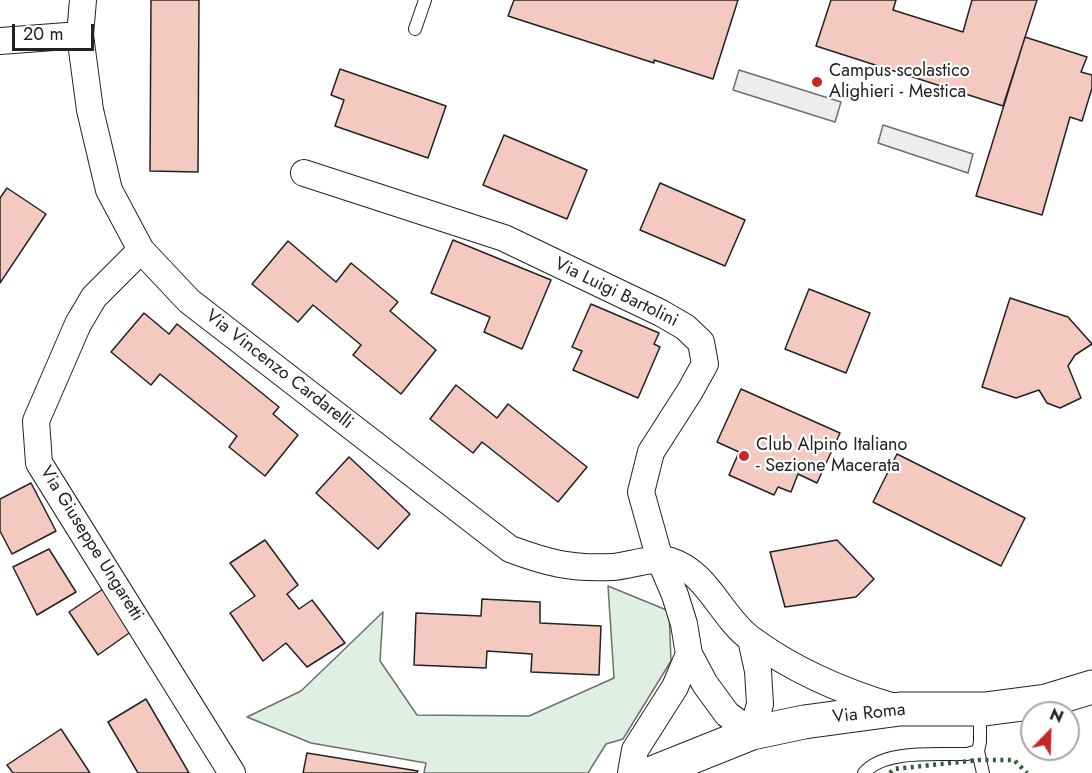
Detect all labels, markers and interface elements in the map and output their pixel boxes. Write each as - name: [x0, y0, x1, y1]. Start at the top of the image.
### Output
- scale bar: [15, 12, 98, 50]
- text: 20 m: [23, 21, 63, 47]
- place label: Campus scolastico Alighieri - Mestica: [829, 61, 970, 104]
- marker: Campus scolastico Alighieri - Mestica: [810, 75, 824, 89]
- street label: Via Luigi Bartolini: [551, 254, 681, 332]
- street label: Via Vincenzo Cardarelli: [201, 306, 357, 434]
- place label: Club Alpino Italiano - Sezione Macerata: [756, 435, 907, 478]
- marker: Club Alpino Italiano - Sezione Macerata: [737, 449, 751, 463]
- street label: Via Giuseppe Ungaretti: [35, 463, 147, 625]
- street label: Via Roma: [831, 699, 907, 729]
- north arrow: [1020, 701, 1080, 761]
- text: N: [1046, 703, 1067, 729]

